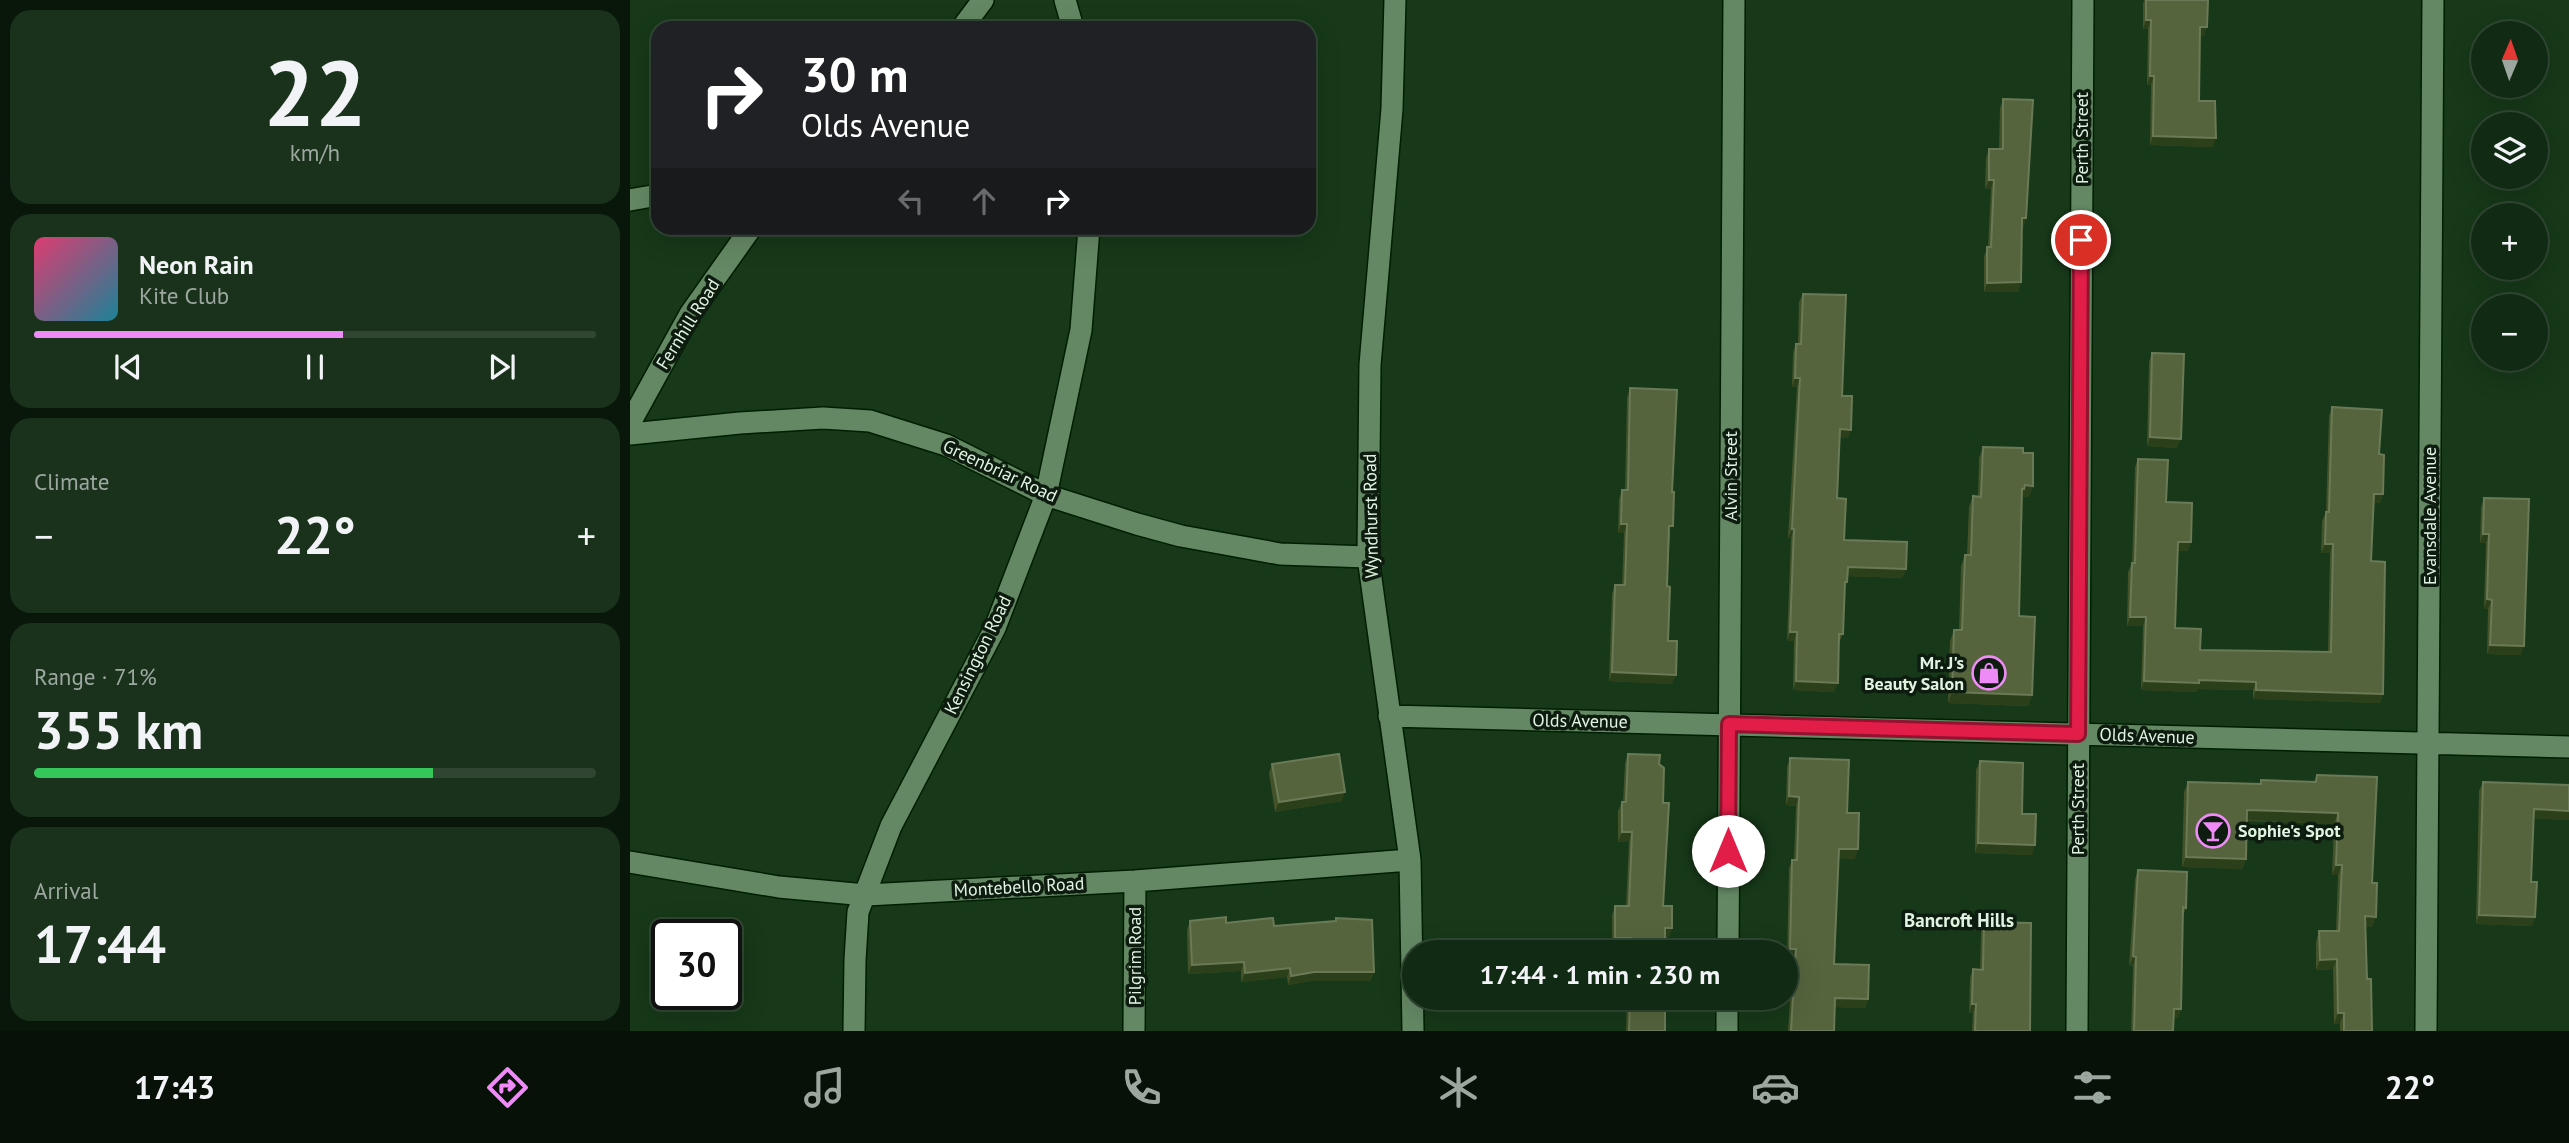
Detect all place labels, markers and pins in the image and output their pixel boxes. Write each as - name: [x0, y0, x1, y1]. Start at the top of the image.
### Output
- pin: [2051, 210, 2111, 270]
- place label: Mr. J's Beauty Salon: [1864, 651, 1964, 695]
- shop icon: Mr. J's Beauty Salon: [1970, 654, 2008, 692]
- bar icon: Sophie's Spot: [2194, 812, 2232, 850]
- place label: Sophie's Spot: [2238, 819, 2341, 842]

